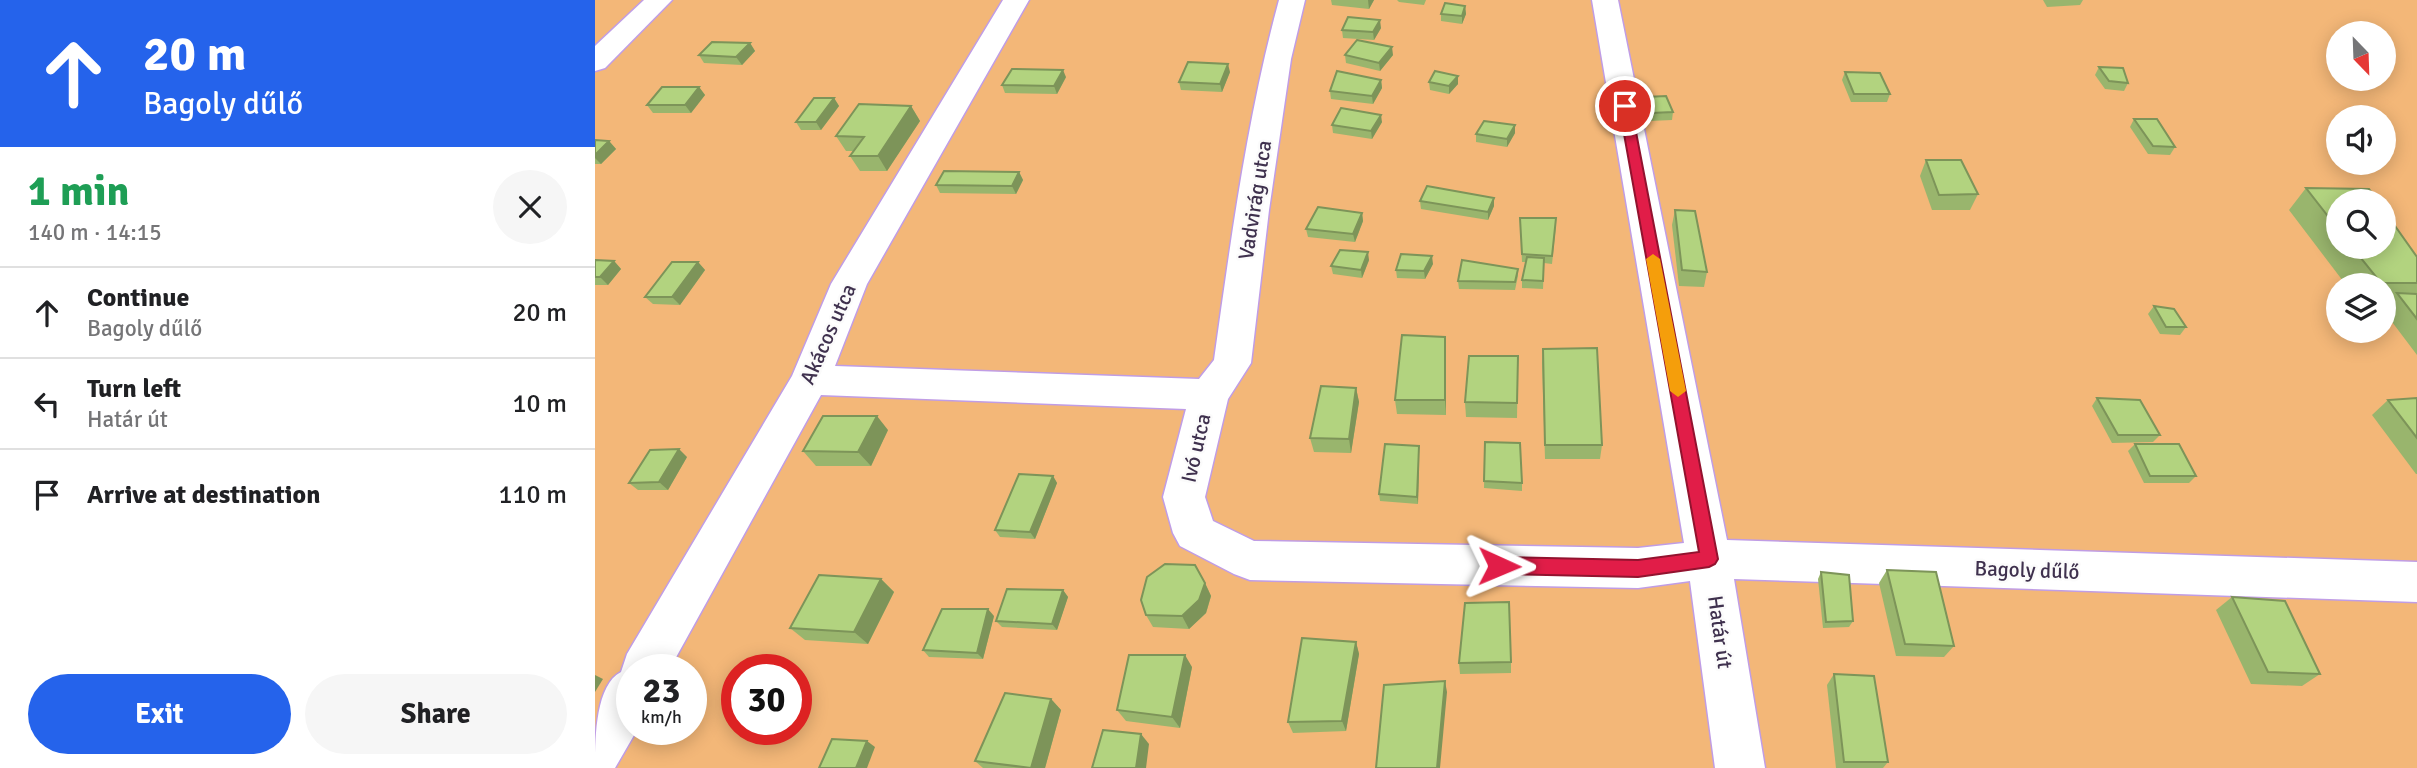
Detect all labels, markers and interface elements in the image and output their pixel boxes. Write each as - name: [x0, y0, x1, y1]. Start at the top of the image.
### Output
- north arrow: [2326, 21, 2396, 91]
- map controls: [2326, 21, 2396, 343]
- text: 20 m: [143, 24, 246, 84]
- icon: ahead: [28, 28, 119, 119]
- pin: [1595, 76, 1655, 136]
- text: Bagoly dűlő: [143, 84, 303, 123]
- icon: arrive: [1606, 87, 1644, 125]
- button: sound: [2326, 105, 2396, 175]
- street label: Vadvirág utca: [1233, 138, 1277, 262]
- text: 1 min: [28, 166, 129, 217]
- button: close: [493, 170, 567, 244]
- button: search: [2326, 189, 2396, 259]
- text: 140 m · 14:15: [28, 218, 162, 247]
- button: layers: [2326, 273, 2396, 343]
- street label: Akácos utca: [794, 280, 862, 388]
- text: Continue: [87, 282, 189, 314]
- icon: ahead: [28, 294, 66, 332]
- text: 20 m: [512, 297, 567, 329]
- text: Bagoly dűlő: [87, 314, 202, 343]
- text: Turn left: [87, 373, 181, 405]
- icon: left: [28, 385, 66, 423]
- text: 10 m: [512, 388, 567, 420]
- text: Határ út: [87, 405, 168, 434]
- street label: Ivó utca: [1175, 411, 1217, 485]
- icon: arrive: [28, 476, 66, 514]
- text: Arrive at destination: [87, 479, 320, 511]
- text: 110 m: [498, 479, 567, 511]
- position arrow: [1462, 529, 1536, 603]
- street label: Bagoly dűlő: [1974, 555, 2080, 585]
- street label: Határ út: [1702, 594, 1738, 670]
- speed limit sign: 30: [721, 654, 812, 745]
- text: 23: [643, 669, 680, 712]
- button: Exit: [28, 674, 291, 754]
- button: Share: [305, 674, 567, 754]
- text: km/h: [641, 706, 682, 728]

